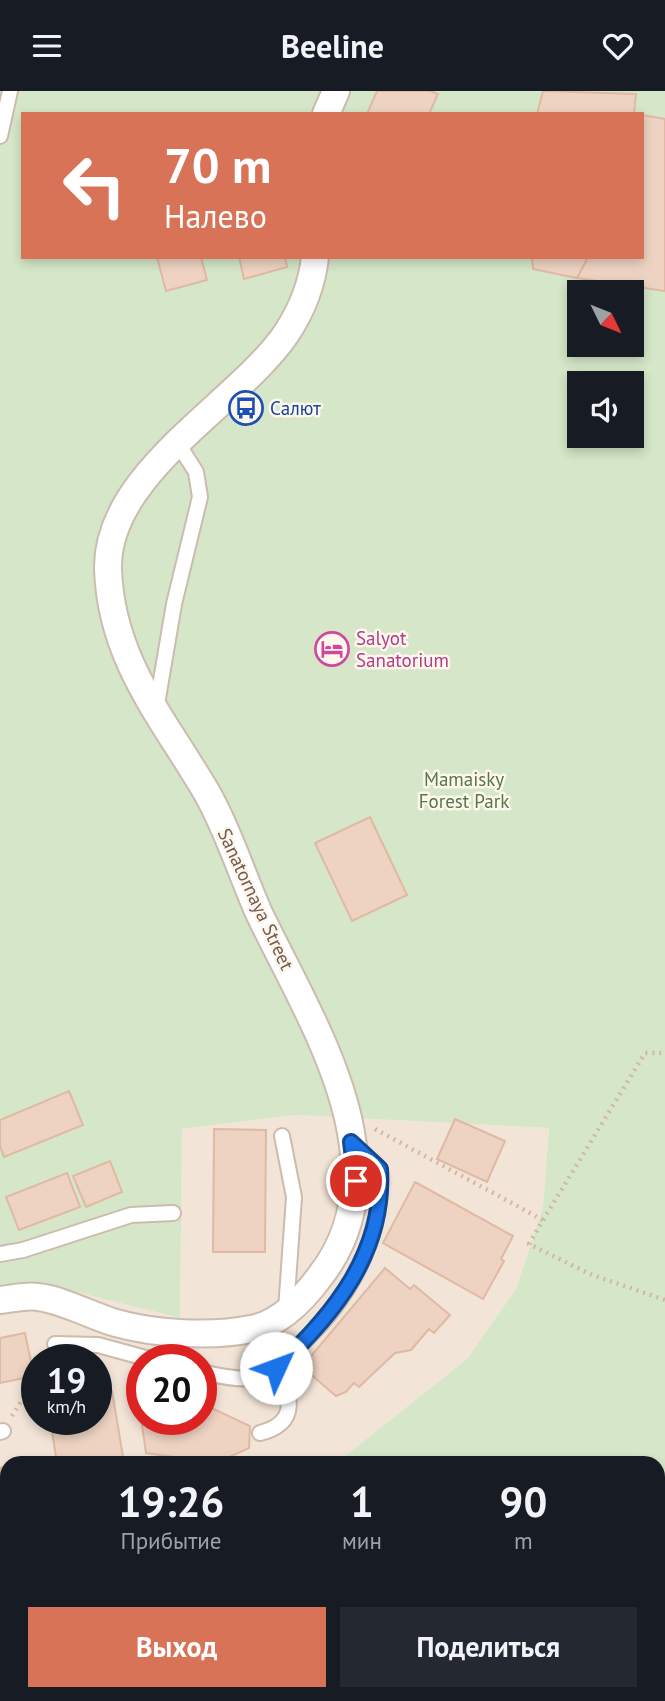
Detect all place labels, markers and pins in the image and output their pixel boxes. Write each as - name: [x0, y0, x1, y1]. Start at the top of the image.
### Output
- bus stop icon: Салют: [227, 389, 265, 427]
- place label: Салют: [270, 396, 321, 420]
- place label: Salyot Sanatorium: [356, 626, 449, 672]
- hotel icon: Salyot Sanatorium: [313, 630, 351, 668]
- pin: [326, 1151, 386, 1211]

